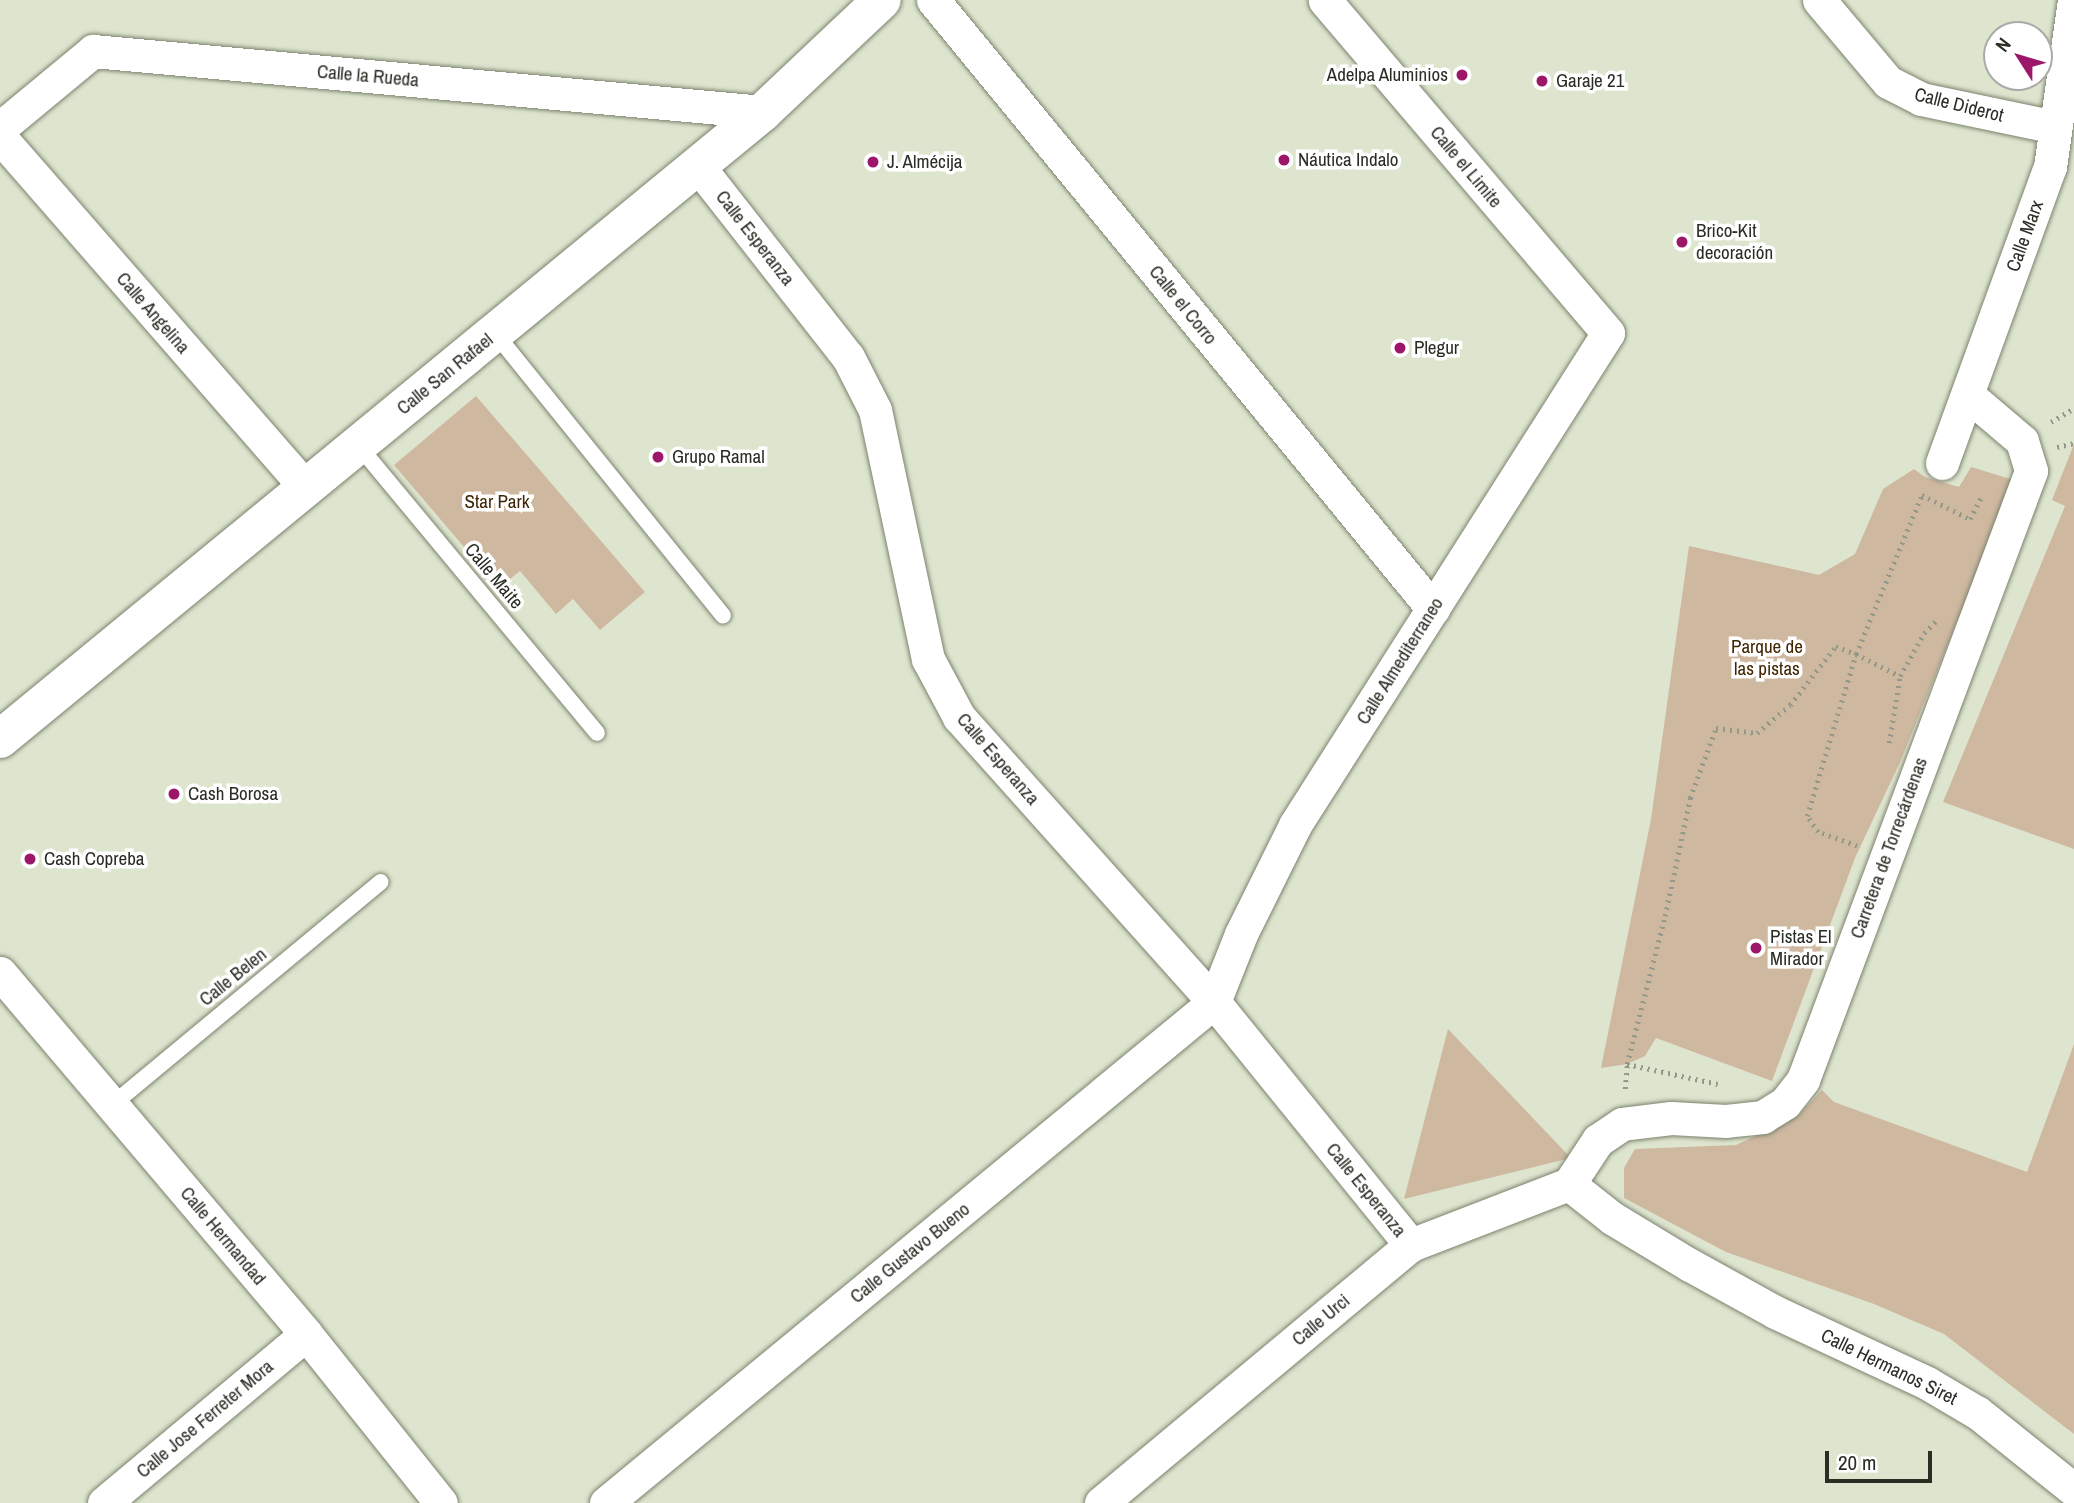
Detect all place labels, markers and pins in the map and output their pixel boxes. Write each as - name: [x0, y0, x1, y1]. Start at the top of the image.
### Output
- place label: Adelpa Aluminios: [1326, 64, 1448, 86]
- marker: Adelpa Aluminios: [1454, 67, 1470, 83]
- place label: Garaje 21: [1556, 70, 1624, 92]
- marker: Garaje 21: [1534, 73, 1550, 89]
- place label: Náutica Indalo: [1298, 149, 1398, 171]
- place label: J. Almécija: [887, 151, 963, 173]
- marker: Náutica Indalo: [1276, 152, 1292, 168]
- marker: J. Almécija: [865, 154, 881, 170]
- place label: Brico-Kit decoración: [1696, 220, 1773, 264]
- marker: Brico-Kit decoración: [1674, 234, 1690, 250]
- place label: Plegur: [1414, 337, 1459, 359]
- marker: Plegur: [1392, 340, 1408, 356]
- place label: Grupo Ramal: [672, 446, 765, 468]
- marker: Grupo Ramal: [650, 449, 666, 465]
- place label: Cash Borosa: [188, 783, 278, 805]
- marker: Cash Borosa: [166, 786, 182, 802]
- place label: Cash Copreba: [44, 848, 144, 870]
- marker: Cash Copreba: [22, 851, 38, 867]
- place label: Pistas El Mirador: [1770, 926, 1831, 970]
- marker: Pistas El Mirador: [1748, 940, 1764, 956]

